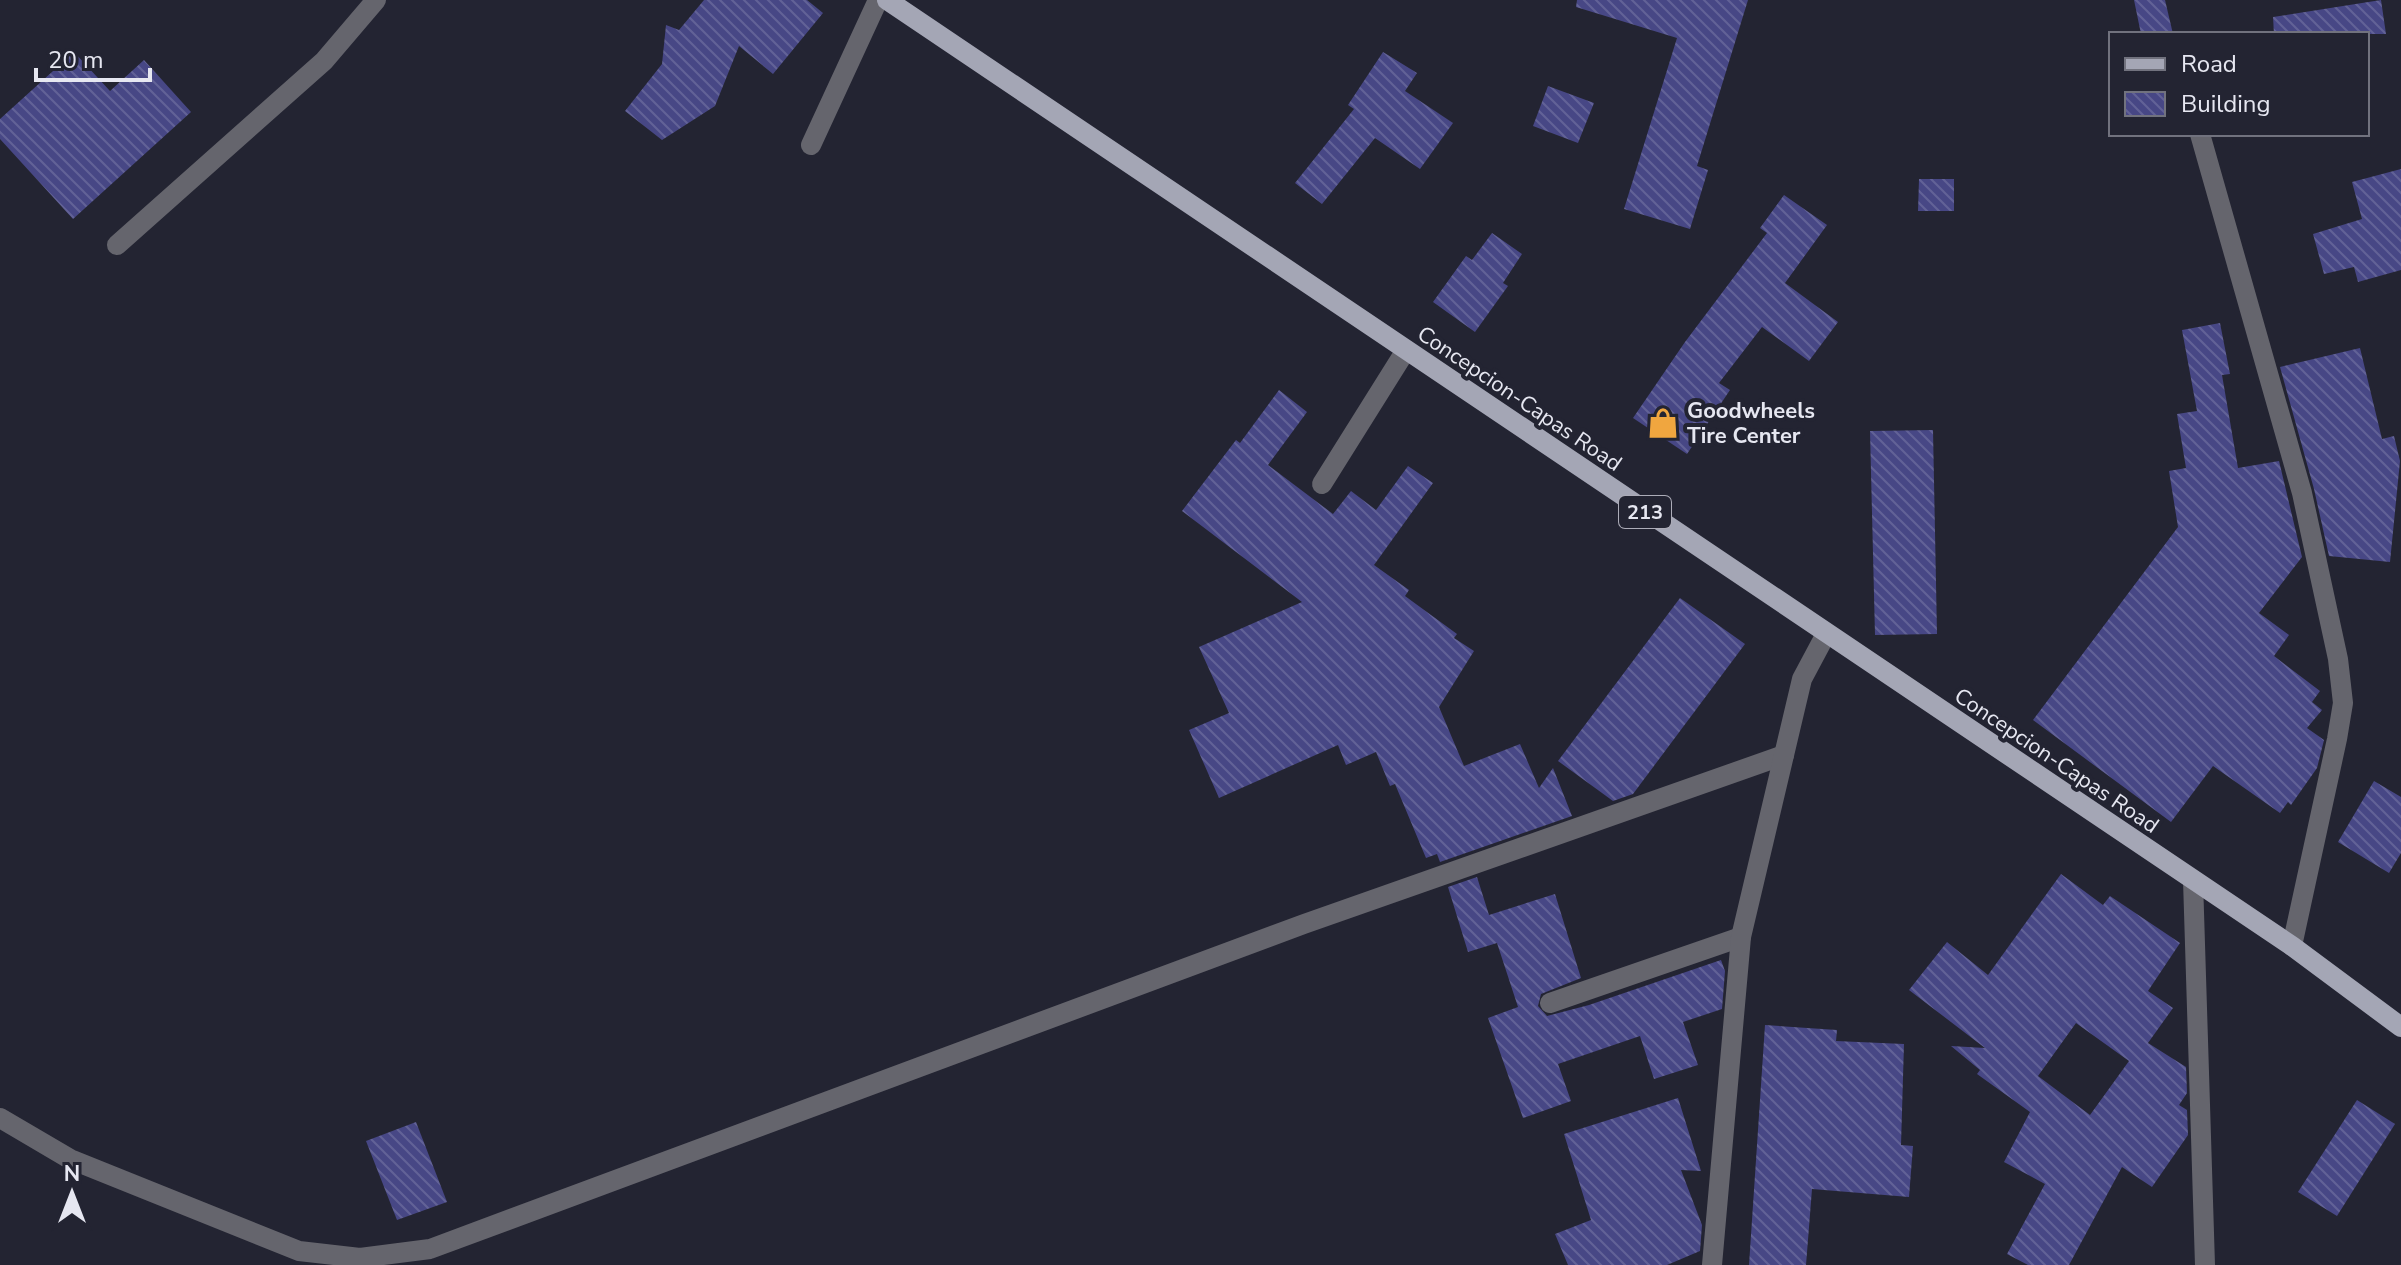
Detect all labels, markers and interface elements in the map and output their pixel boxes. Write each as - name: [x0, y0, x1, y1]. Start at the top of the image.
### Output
- scale bar: [36, 32, 150, 82]
- legend: [2109, 32, 2369, 136]
- text: 20 m: [48, 44, 104, 76]
- text: Road: [2181, 48, 2237, 80]
- text: Building: [2181, 88, 2271, 120]
- street label: Concepcion-Capas Road: [1411, 319, 1628, 479]
- place label: Goodwheels Tire Center: [1687, 396, 1815, 451]
- shop icon: Goodwheels Tire Center: [1646, 406, 1680, 440]
- road number: 213: [1619, 496, 1671, 528]
- street label: Concepcion-Capas Road: [1948, 681, 2165, 841]
- north arrow: [32, 1153, 112, 1233]
- text: N: [64, 1159, 80, 1189]

